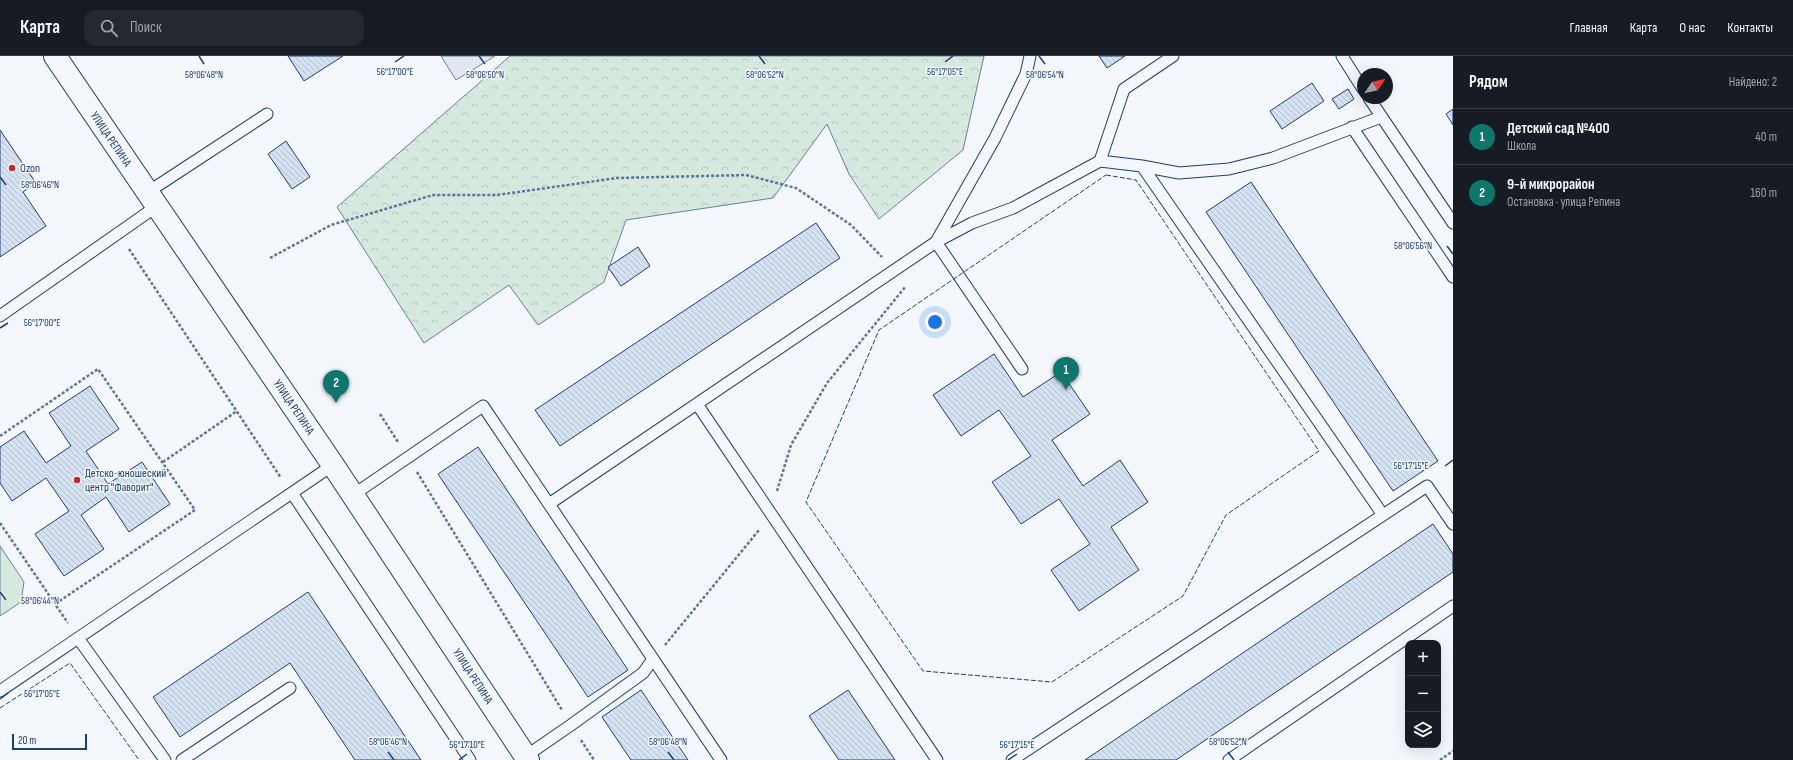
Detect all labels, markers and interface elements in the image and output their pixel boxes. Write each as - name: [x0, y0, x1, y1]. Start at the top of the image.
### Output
- search box: [84, 10, 364, 46]
- text: Карта: [20, 16, 60, 39]
- icon: search: [98, 17, 120, 39]
- text: Поиск: [130, 18, 162, 37]
- text: Главная: [1570, 19, 1608, 36]
- text: Карта: [1630, 19, 1657, 36]
- text: О нас: [1679, 19, 1705, 36]
- text: Контакты: [1727, 19, 1773, 36]
- text: 56°17'00"E: [377, 66, 413, 78]
- text: 56°17'05"E: [927, 66, 963, 78]
- north arrow: [1357, 68, 1393, 104]
- text: 58°06'48"N: [185, 69, 223, 81]
- text: 58°06'50"N: [466, 69, 504, 81]
- text: 58°06'52"N: [746, 69, 784, 81]
- text: 58°06'54"N: [1026, 69, 1064, 81]
- text: Рядом: [1469, 72, 1508, 92]
- text: Найдено: 2: [1729, 74, 1777, 90]
- street label: УЛИЦА РЕПИНА: [87, 109, 135, 170]
- text: Детский сад №400: [1507, 119, 1610, 138]
- text: 1: [1479, 129, 1485, 145]
- text: 40 m: [1755, 129, 1777, 145]
- text: Школа: [1507, 138, 1536, 154]
- place label: Ozon: [20, 161, 40, 176]
- marker: Ozon: [7, 163, 17, 173]
- text: 9-й микрорайон: [1507, 175, 1595, 194]
- text: 58°06'46"N: [21, 179, 59, 191]
- text: 2: [1479, 185, 1485, 201]
- text: 160 m: [1751, 185, 1777, 201]
- text: Остановка · улица Репина: [1507, 194, 1620, 210]
- text: 58°06'56"N: [1394, 240, 1432, 252]
- your location: [925, 312, 945, 332]
- text: 56°17'00"E: [24, 317, 60, 329]
- pin: 1: [1053, 357, 1079, 390]
- pin: 2: [323, 370, 349, 403]
- street label: УЛИЦА РЕПИНА: [270, 377, 318, 438]
- text: 56°17'15"E: [1393, 460, 1429, 472]
- place label: Детско-юношеский центр "Фаворит": [85, 466, 166, 495]
- marker: Детско-юношеский центр "Фаворит": [72, 475, 82, 485]
- text: 58°06'44"N: [21, 595, 59, 607]
- map controls: [1405, 640, 1441, 748]
- button: +: [1405, 640, 1441, 676]
- street label: УЛИЦА РЕПИНА: [449, 646, 497, 708]
- button: −: [1405, 676, 1441, 712]
- text: 56°17'05"E: [24, 688, 60, 700]
- button: layers: [1405, 712, 1441, 748]
- scale bar: [12, 732, 87, 751]
- text: 20 m: [18, 734, 36, 747]
- text: 58°06'46"N: [369, 736, 407, 748]
- text: 58°06'48"N: [649, 736, 687, 748]
- text: 58°06'52"N: [1209, 736, 1247, 748]
- text: 56°17'10"E: [449, 739, 485, 751]
- text: 56°17'15"E: [999, 739, 1035, 751]

